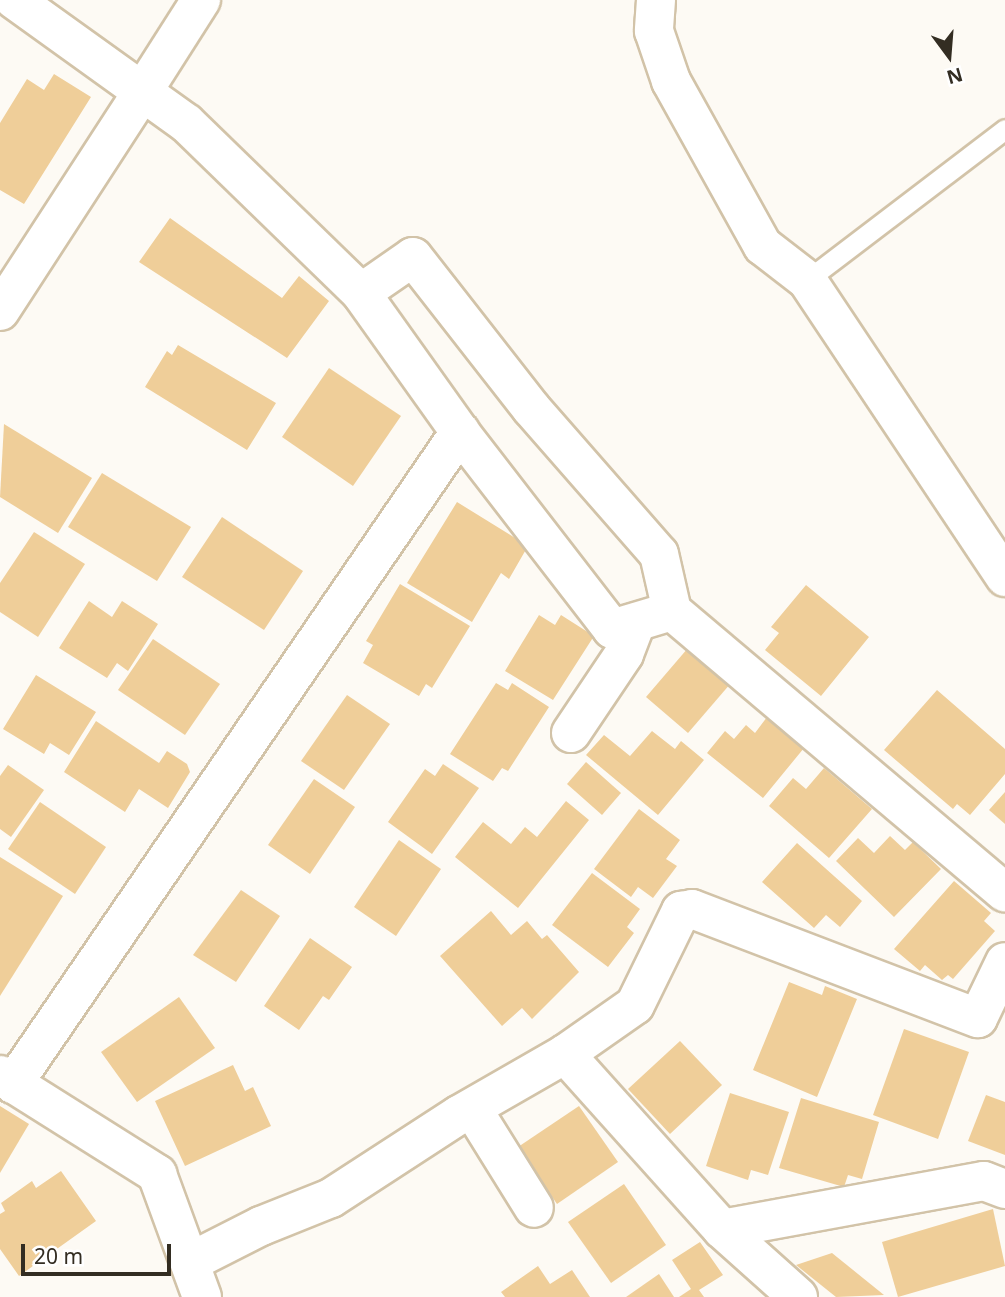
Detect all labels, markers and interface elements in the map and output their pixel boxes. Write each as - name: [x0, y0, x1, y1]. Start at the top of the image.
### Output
- north arrow: [914, 21, 984, 91]
- text: N: [944, 62, 966, 91]
- scale bar: [24, 1230, 175, 1274]
- text: 20 m: [34, 1242, 83, 1270]

